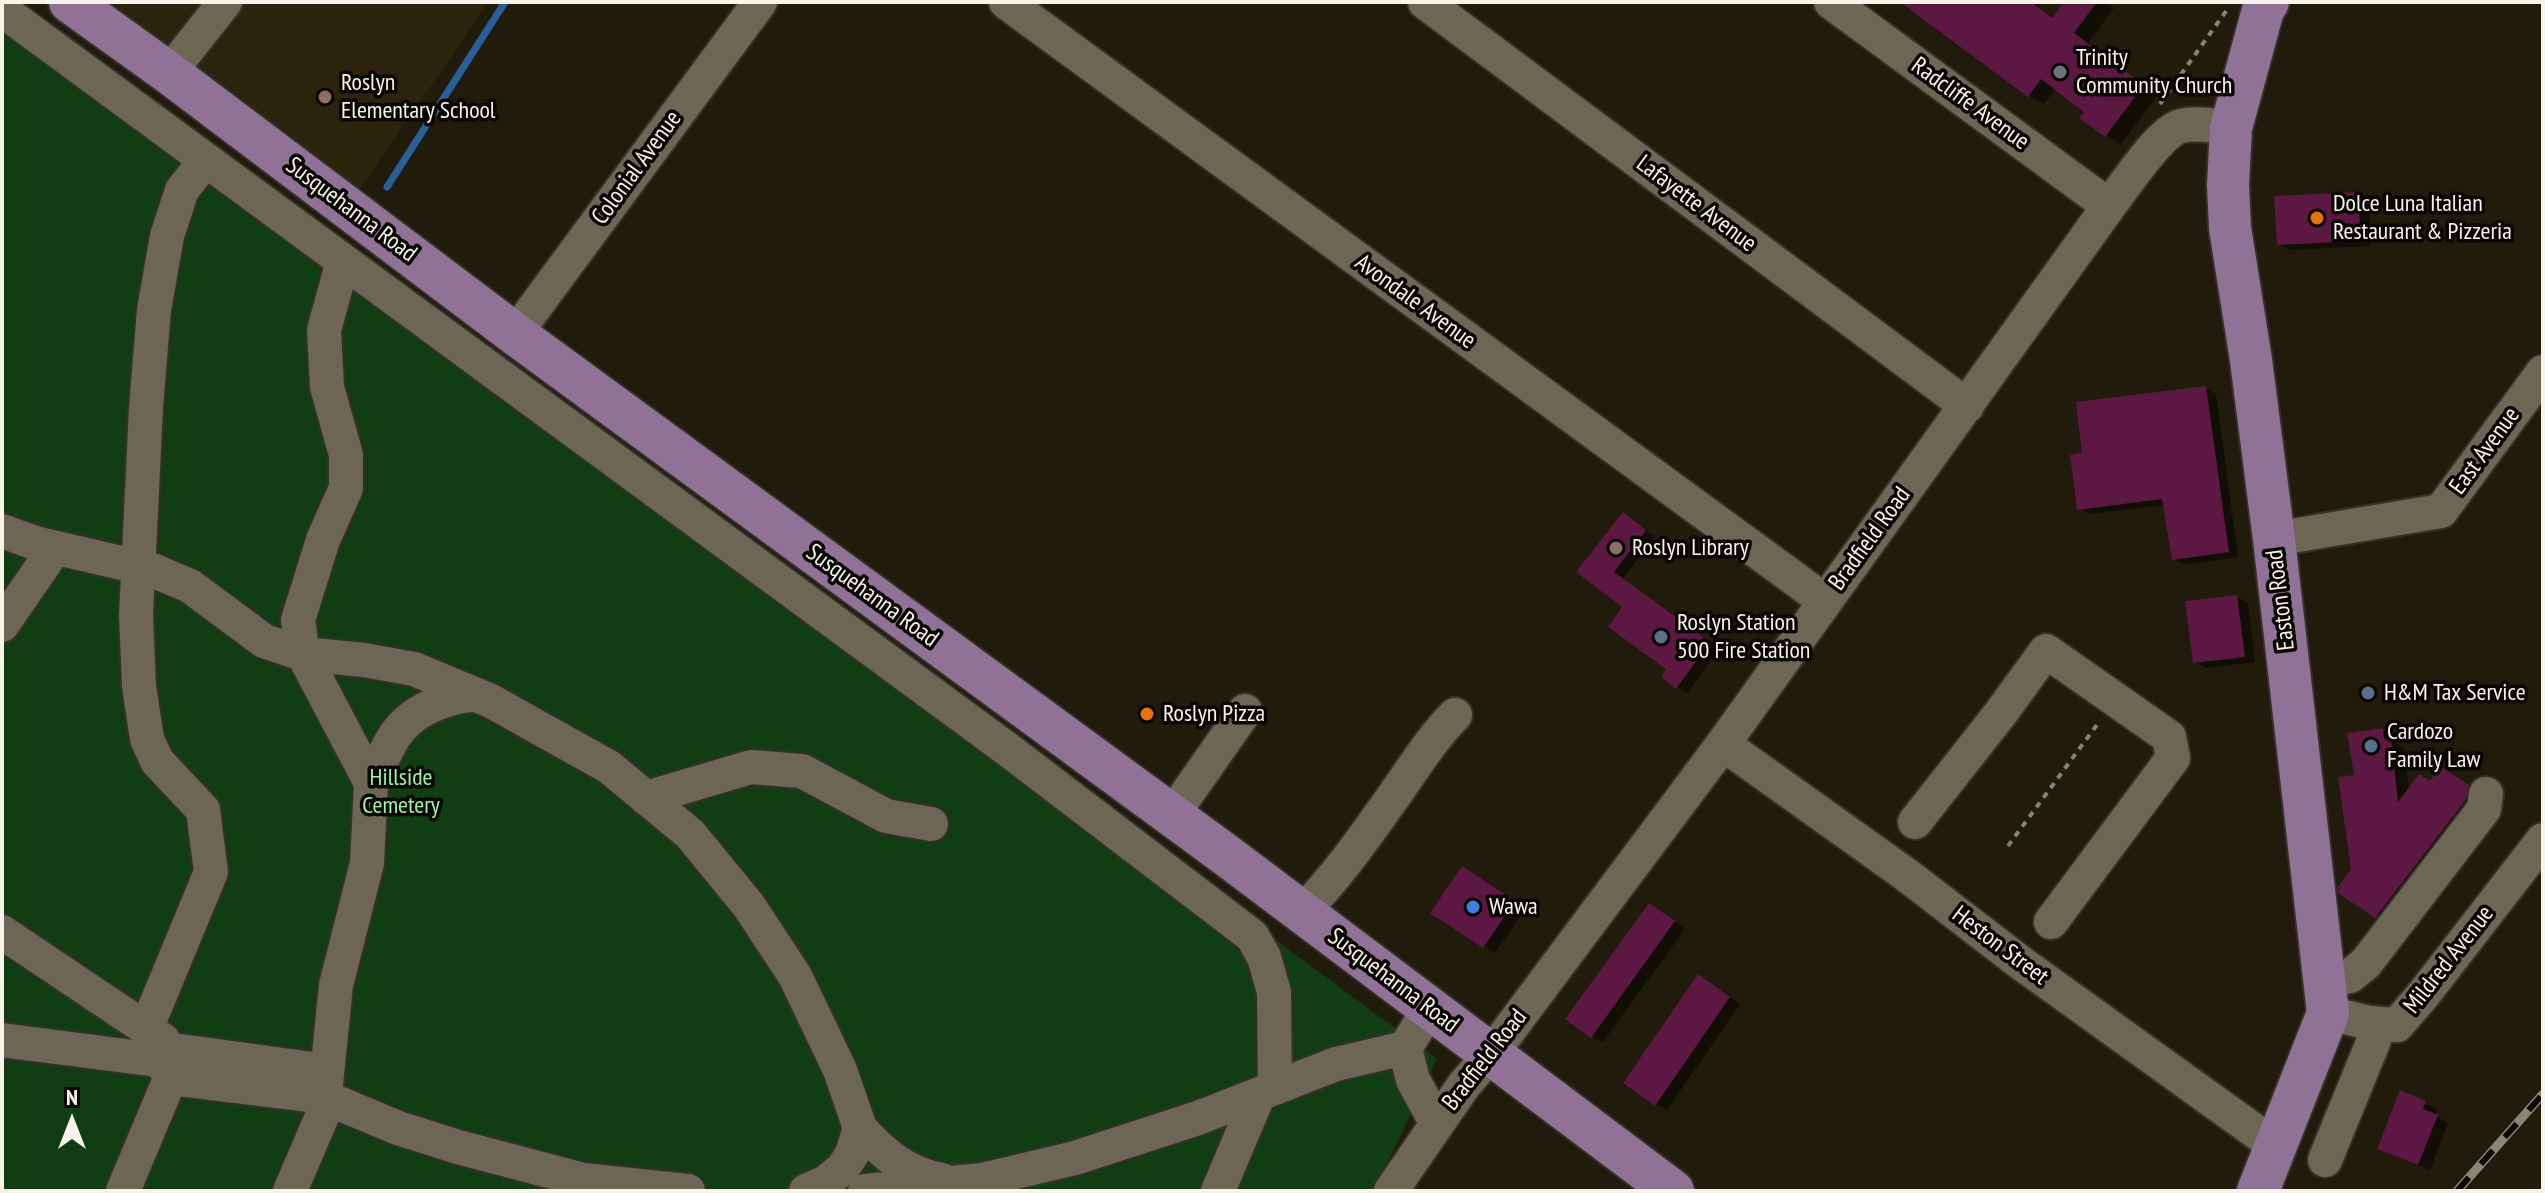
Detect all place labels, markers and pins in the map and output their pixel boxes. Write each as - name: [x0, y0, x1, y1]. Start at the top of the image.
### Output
- place label: Trinity Community Church: [2076, 44, 2232, 100]
- marker: Trinity Community Church: [2051, 63, 2069, 81]
- place label: Roslyn Elementary School: [341, 69, 495, 125]
- marker: Roslyn Elementary School: [316, 88, 334, 106]
- place label: Dolce Luna Italian Restaurant & Pizzeria: [2333, 190, 2512, 246]
- marker: Dolce Luna Italian Restaurant & Pizzeria: [2308, 209, 2326, 227]
- place label: Roslyn Library: [1632, 534, 1749, 562]
- marker: Roslyn Library: [1607, 539, 1625, 557]
- place label: Roslyn Station 500 Fire Station: [1677, 609, 1810, 665]
- marker: Roslyn Station 500 Fire Station: [1652, 628, 1670, 646]
- place label: H&M Tax Service: [2384, 679, 2526, 707]
- marker: H&M Tax Service: [2359, 684, 2377, 702]
- place label: Roslyn Pizza: [1163, 700, 1265, 728]
- marker: Roslyn Pizza: [1138, 705, 1156, 723]
- place label: Cardozo Family Law: [2387, 718, 2480, 774]
- marker: Cardozo Family Law: [2362, 737, 2380, 755]
- place label: Wawa: [1489, 893, 1538, 921]
- marker: Wawa: [1464, 898, 1482, 916]

